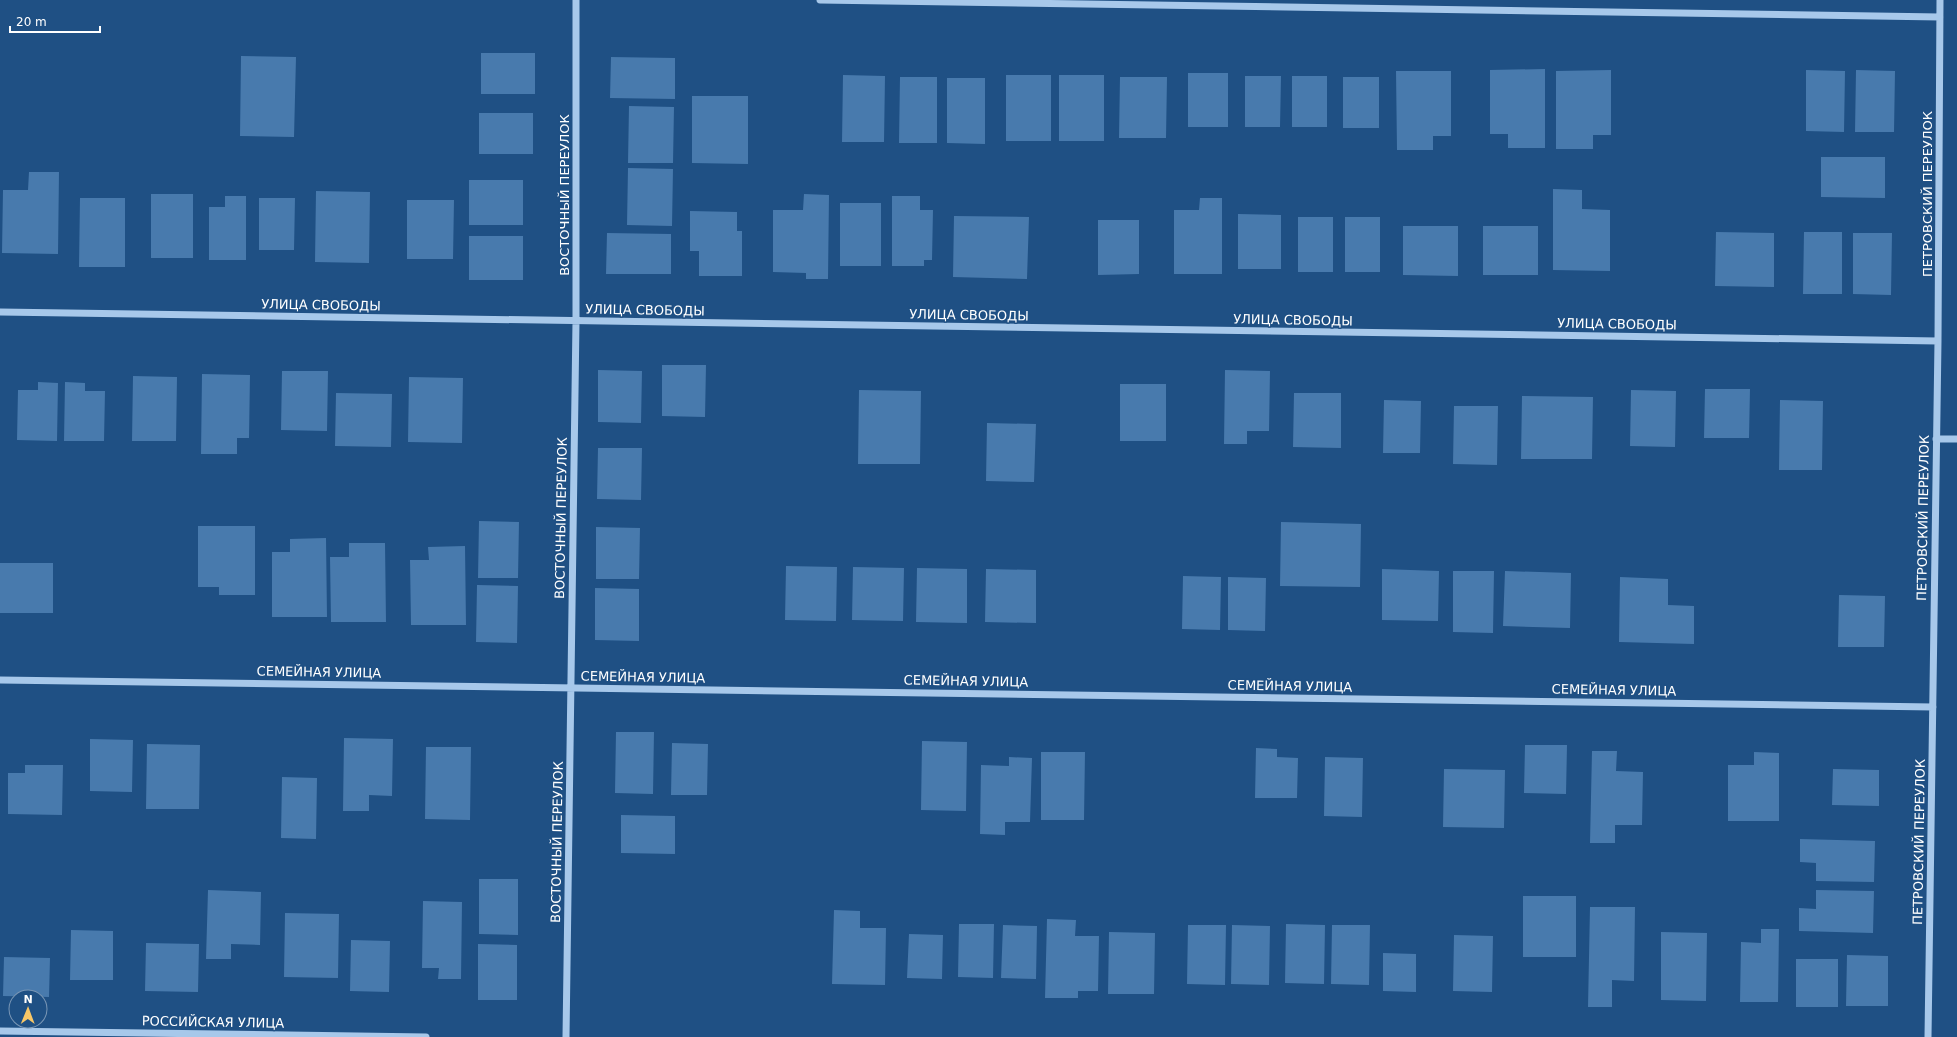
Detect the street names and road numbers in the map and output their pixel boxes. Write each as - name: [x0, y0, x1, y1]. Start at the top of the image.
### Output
- street label: ПЕТРОВСКИЙ ПЕРЕУЛОК: [1920, 111, 1935, 277]
- street label: ВОСТОЧНЫЙ ПЕРЕУЛОК: [557, 114, 572, 276]
- street label: УЛИЦА СВОБОДЫ: [261, 296, 381, 314]
- street label: УЛИЦА СВОБОДЫ: [585, 301, 705, 319]
- street label: УЛИЦА СВОБОДЫ: [909, 306, 1029, 324]
- street label: УЛИЦА СВОБОДЫ: [1233, 311, 1353, 329]
- street label: УЛИЦА СВОБОДЫ: [1557, 315, 1677, 333]
- street label: ПЕТРОВСКИЙ ПЕРЕУЛОК: [1914, 435, 1932, 601]
- street label: ВОСТОЧНЫЙ ПЕРЕУЛОК: [552, 437, 570, 599]
- street label: СЕМЕЙНАЯ УЛИЦА: [257, 663, 382, 681]
- street label: СЕМЕЙНАЯ УЛИЦА: [581, 668, 706, 686]
- street label: СЕМЕЙНАЯ УЛИЦА: [904, 672, 1029, 690]
- street label: СЕМЕЙНАЯ УЛИЦА: [1228, 677, 1353, 695]
- street label: СЕМЕЙНАЯ УЛИЦА: [1552, 681, 1677, 699]
- street label: ПЕТРОВСКИЙ ПЕРЕУЛОК: [1910, 759, 1928, 925]
- street label: ВОСТОЧНЫЙ ПЕРЕУЛОК: [548, 761, 566, 923]
- street label: РОССИЙСКАЯ УЛИЦА: [142, 1013, 284, 1031]

